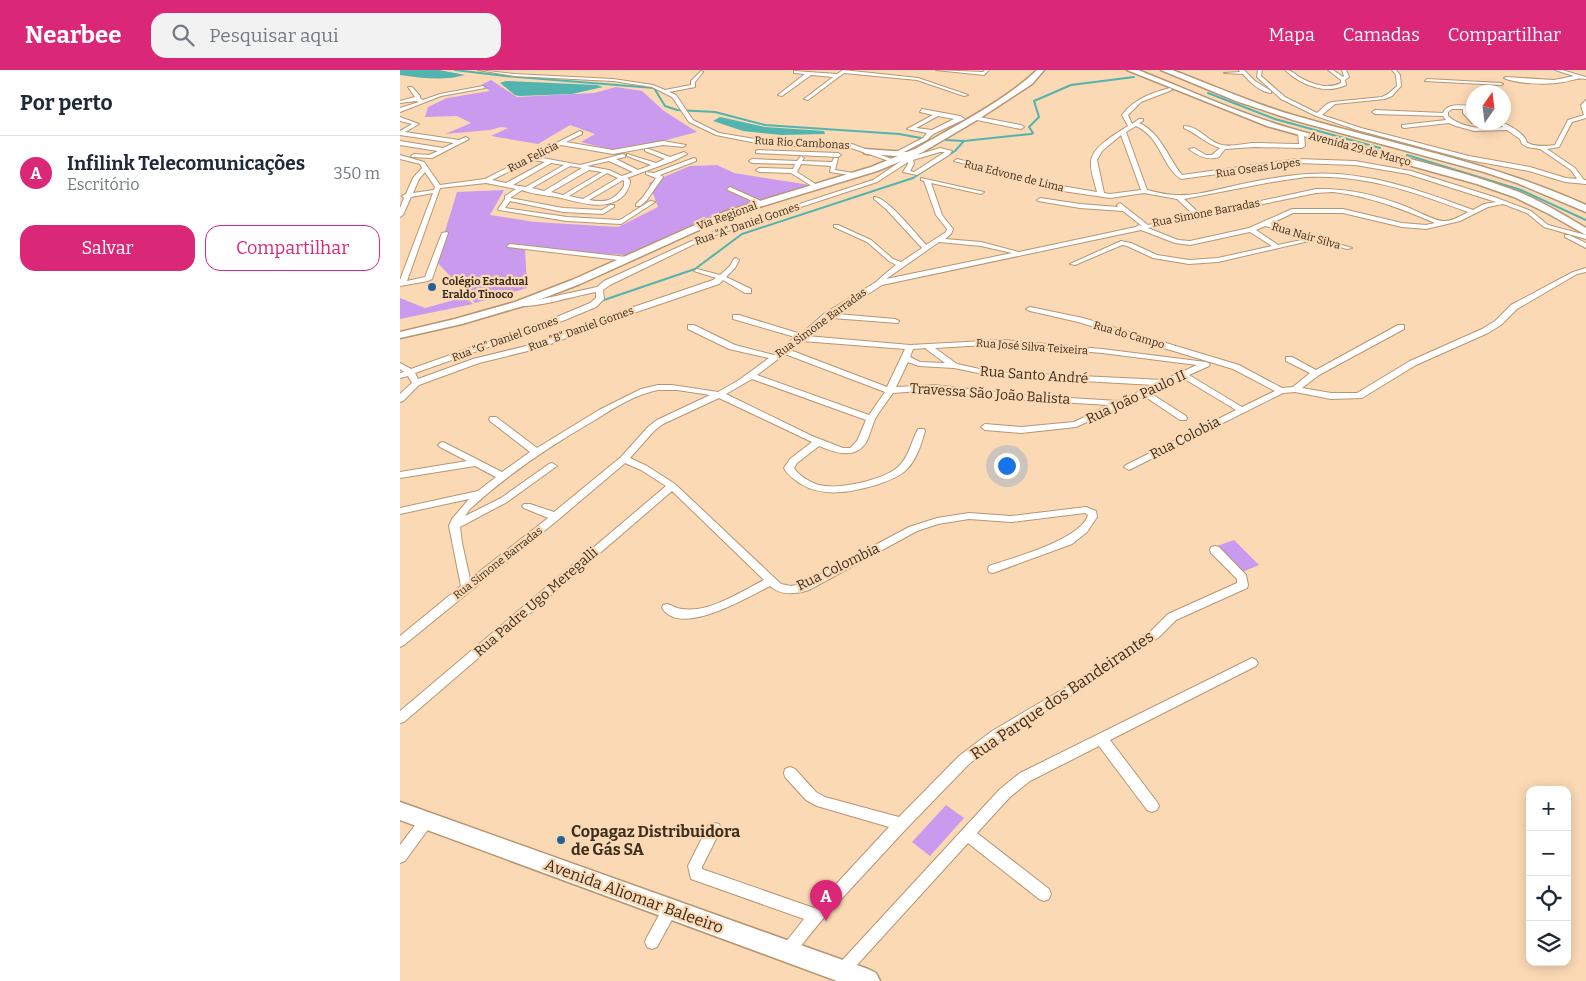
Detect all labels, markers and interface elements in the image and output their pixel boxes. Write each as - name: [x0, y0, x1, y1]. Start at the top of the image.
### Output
- search box: [151, 13, 501, 58]
- text: Nearbee: [25, 21, 121, 49]
- icon: search: [169, 21, 197, 49]
- text: Pesquisar aqui: [209, 24, 339, 47]
- text: Mapa: [1269, 24, 1315, 46]
- text: Camadas: [1343, 24, 1420, 46]
- text: Compartilhar: [1448, 24, 1561, 46]
- north arrow: [1466, 85, 1511, 130]
- text: Por perto: [20, 90, 113, 116]
- street label: Avenida 29 de Março: [1308, 129, 1412, 169]
- street label: Rua Rio Cambonas: [754, 134, 850, 152]
- street label: Rua Felicia: [506, 139, 560, 175]
- text: Infilink Telecomunicações: [67, 152, 305, 175]
- street label: Rua Oseas Lopes: [1215, 156, 1301, 180]
- street label: Rua Edvone de Lima: [963, 157, 1065, 195]
- text: A: [30, 164, 42, 183]
- text: 350 m: [334, 164, 380, 183]
- text: Escritório: [67, 175, 140, 194]
- street label: Rua Simone Barradas: [1151, 196, 1261, 230]
- street label: Via Regional: [695, 199, 759, 233]
- street label: Rua "A" Daniel Gomes: [693, 200, 801, 248]
- street label: Rua Nair Silva: [1270, 220, 1342, 252]
- button: Salvar: [20, 225, 195, 271]
- button: Compartilhar: [205, 225, 380, 271]
- place label: Colégio Estadual Eraldo Tinoco: [442, 275, 529, 301]
- marker: Colégio Estadual Eraldo Tinoco: [426, 281, 438, 293]
- street label: Rua Simone Barradas: [773, 286, 869, 360]
- street label: Rua "B" Daniel Gomes: [527, 304, 635, 354]
- street label: Rua "G" Daniel Gomes: [450, 314, 560, 364]
- street label: Rua do Campo: [1092, 319, 1166, 351]
- street label: Rua José Silva Teixeira: [976, 337, 1088, 357]
- street label: Rua Santo André: [979, 363, 1089, 387]
- street label: Rua João Paulo II: [1083, 366, 1189, 428]
- street label: Travessa São João Balista: [909, 380, 1071, 408]
- street label: Rua Colobia: [1147, 413, 1223, 463]
- your location: [994, 453, 1020, 479]
- street label: Rua Simone Barradas: [451, 524, 545, 602]
- street label: Rua Colombia: [794, 539, 882, 594]
- street label: Rua Padre Ugo Meregalli: [471, 544, 601, 660]
- street label: Rua Parque dos Bandeirantes: [967, 627, 1157, 763]
- map controls: [1526, 786, 1571, 966]
- button: +: [1526, 786, 1571, 831]
- place label: Copagaz Distribuidora de Gás SA: [571, 822, 740, 859]
- button: −: [1526, 831, 1571, 876]
- marker: Copagaz Distribuidora de Gás SA: [555, 834, 567, 846]
- street label: Avenida Aliomar Baleeiro: [542, 855, 726, 937]
- button: locate: [1526, 876, 1571, 921]
- pin: A: [810, 880, 842, 921]
- button: layers: [1526, 921, 1571, 966]

